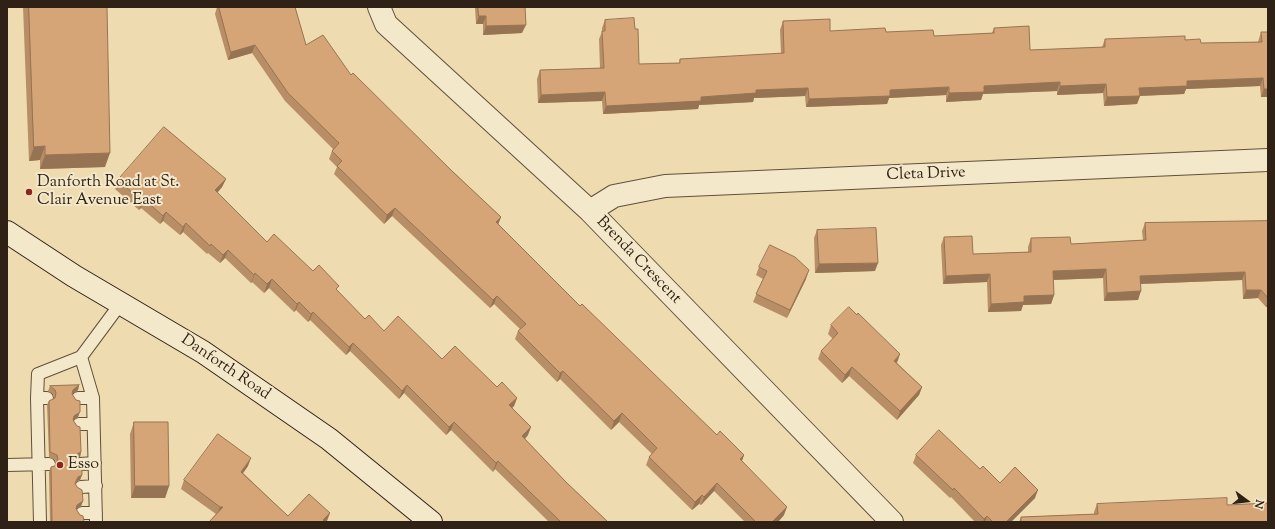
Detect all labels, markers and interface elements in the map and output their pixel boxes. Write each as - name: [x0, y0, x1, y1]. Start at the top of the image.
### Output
- street label: Cleta Drive: [886, 164, 966, 186]
- place label: Danforth Road at St. Clair Avenue East: [37, 173, 179, 211]
- marker: Danforth Road at St. Clair Avenue East: [24, 187, 34, 197]
- street label: Brenda Crescent: [591, 213, 685, 309]
- street label: Danforth Road: [177, 331, 273, 405]
- place label: Esso: [68, 455, 99, 475]
- marker: Esso: [55, 460, 65, 470]
- north arrow: [1227, 481, 1267, 521]
- text: N: [1250, 498, 1267, 510]

